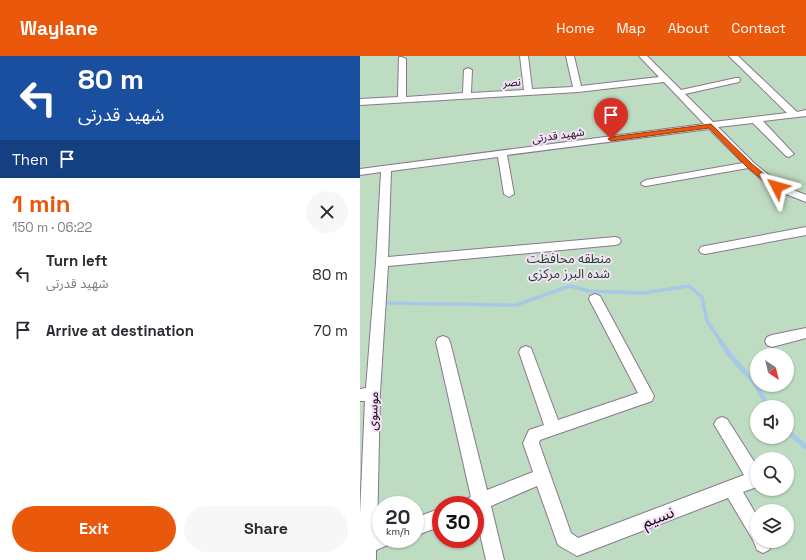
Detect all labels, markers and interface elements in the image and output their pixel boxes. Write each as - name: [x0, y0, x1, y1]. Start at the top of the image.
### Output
- text: Waylane: [20, 16, 98, 41]
- text: Home: [556, 19, 594, 37]
- text: Map: [616, 19, 646, 37]
- text: About: [668, 19, 709, 37]
- text: Contact: [731, 19, 786, 37]
- text: 80 m: [78, 61, 144, 97]
- icon: left: [12, 72, 64, 124]
- street label: نصر: [502, 75, 521, 90]
- pin: [594, 98, 628, 139]
- text: شهید قدرتی: [78, 103, 164, 126]
- icon: arrive: [600, 104, 622, 126]
- street label: شهید قدرتی: [531, 124, 586, 146]
- icon: arrive: [56, 148, 78, 170]
- text: Then: [12, 150, 48, 169]
- position arrow: [756, 166, 798, 208]
- text: 1 min: [12, 188, 71, 219]
- button: close: [306, 191, 348, 233]
- text: 150 m · 06:22: [12, 219, 92, 236]
- park label: منطقه محافظت شده البرز مرکزی: [527, 250, 612, 282]
- text: Turn left: [46, 251, 108, 270]
- icon: left: [12, 263, 34, 285]
- text: 80 m: [312, 265, 348, 284]
- text: شهید قدرتی: [46, 275, 108, 292]
- icon: arrive: [12, 319, 34, 341]
- text: Arrive at destination: [46, 321, 194, 340]
- text: 70 m: [313, 321, 348, 340]
- north arrow: [750, 348, 794, 392]
- map controls: [750, 348, 794, 548]
- street label: موسوی: [364, 391, 382, 431]
- button: sound: [750, 400, 794, 444]
- button: search: [750, 452, 794, 496]
- speed limit sign: 30: [432, 496, 484, 548]
- street label: نسیم: [639, 501, 678, 535]
- text: 20: [386, 504, 410, 530]
- button: layers: [750, 504, 794, 548]
- button: Exit: [12, 506, 176, 552]
- button: Share: [184, 506, 348, 552]
- text: km/h: [386, 525, 410, 538]

